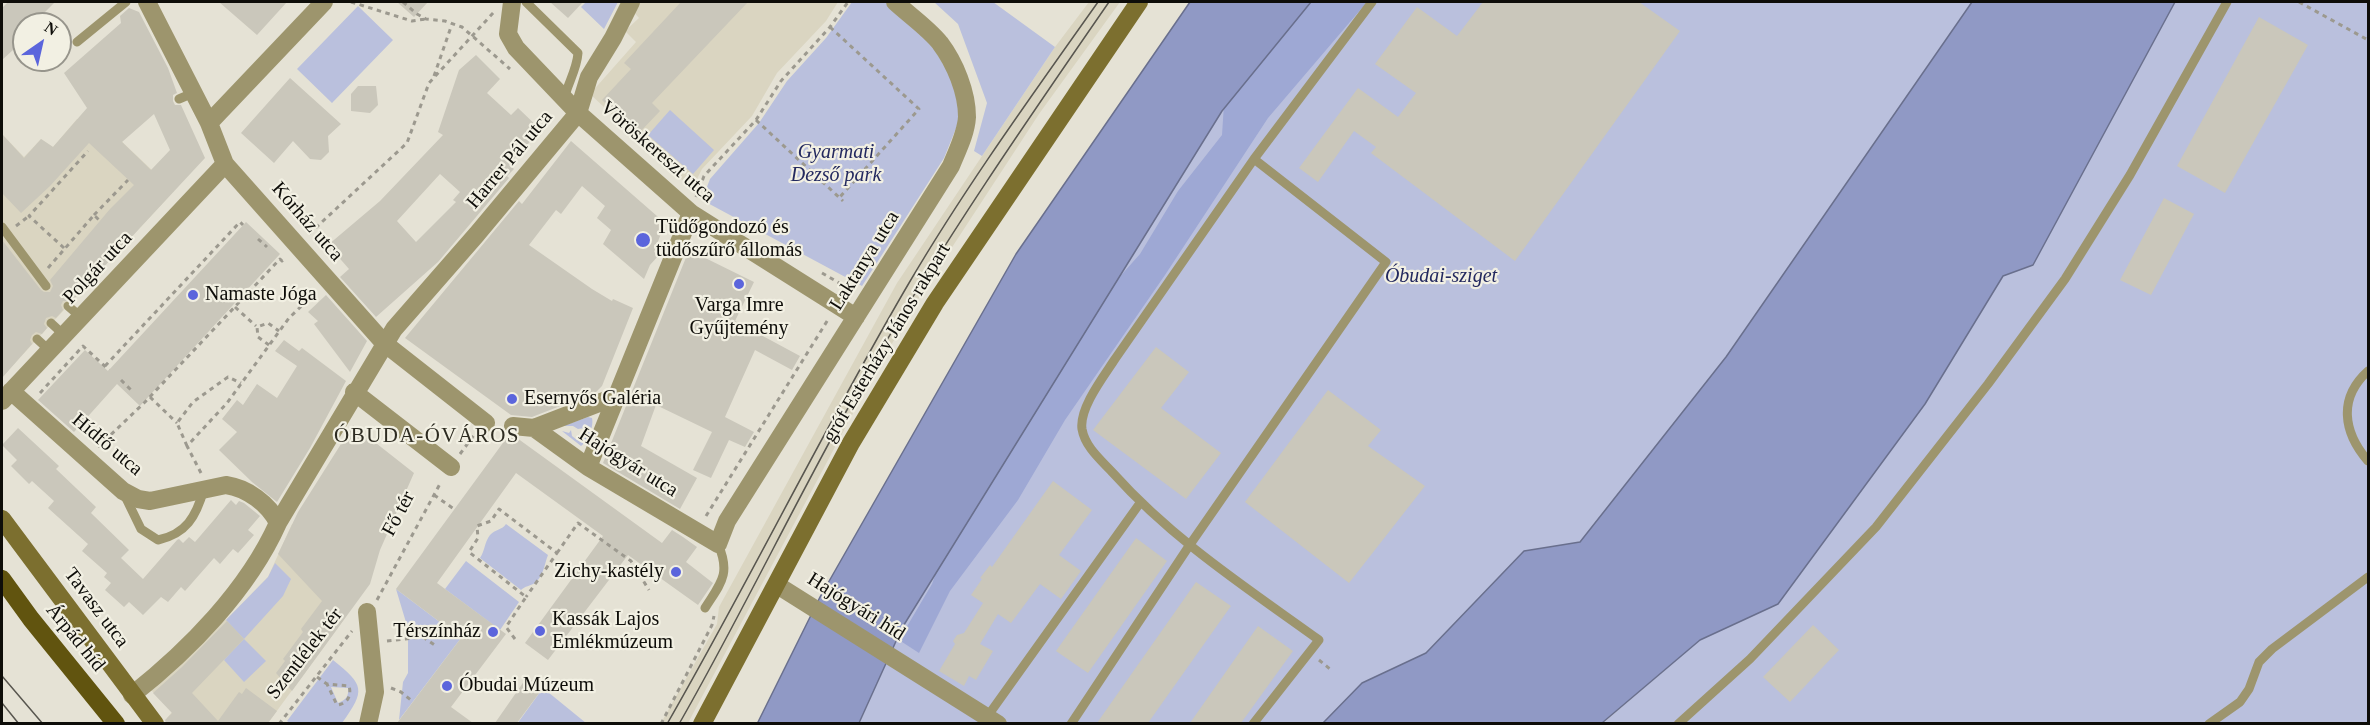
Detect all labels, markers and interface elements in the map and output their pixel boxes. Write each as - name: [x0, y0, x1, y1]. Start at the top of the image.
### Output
- north arrow: [12, 12, 72, 72]
- text: N: [42, 18, 61, 39]
- street label: Vöröskereszt utca: [595, 96, 719, 208]
- street label: Harrer Pál utca: [462, 106, 558, 214]
- park label: Gyarmati Dezső park: [791, 141, 881, 188]
- street label: Kórház utca: [266, 177, 348, 267]
- street label: Laktanya utca: [825, 207, 905, 315]
- place label: Tüdőgondozó és tüdőszűrő állomás: [656, 216, 802, 263]
- street label: Polgár utca: [58, 227, 138, 309]
- marker: Tüdőgondozó és tüdőszűrő állomás: [634, 231, 652, 249]
- street label: gróf Esterházy János rakpart: [818, 239, 956, 447]
- park label: Óbudai-sziget: [1385, 265, 1497, 289]
- marker: Varga Imre Gyűjtemény: [732, 277, 746, 291]
- place label: Namaste Jóga: [205, 283, 317, 307]
- marker: Namaste Jóga: [186, 288, 200, 302]
- place label: Varga Imre Gyűjtemény: [690, 294, 788, 341]
- place label: Esernyős Galéria: [524, 387, 661, 411]
- marker: Esernyős Galéria: [505, 392, 519, 406]
- street label: Hídfő utca: [67, 408, 147, 482]
- district label: ÓBUDA-ÓVÁROS: [334, 423, 520, 449]
- street label: Hajógyár utca: [574, 423, 682, 503]
- street label: Fő tér: [377, 488, 421, 540]
- place label: Zichy-kastély: [554, 560, 664, 584]
- street label: Tavasz utca: [58, 563, 134, 653]
- marker: Zichy-kastély: [669, 565, 683, 579]
- street label: Hajógyári híd: [803, 568, 909, 646]
- street label: Árpád híd: [40, 599, 110, 677]
- street label: Szentlélek tér: [262, 604, 348, 704]
- place label: Kassák Lajos Emlékmúzeum: [552, 608, 673, 655]
- place label: Térszínház: [393, 620, 481, 644]
- marker: Kassák Lajos Emlékmúzeum: [533, 624, 547, 638]
- marker: Térszínház: [486, 625, 500, 639]
- place label: Óbudai Múzeum: [459, 674, 594, 698]
- marker: Óbudai Múzeum: [440, 679, 454, 693]

